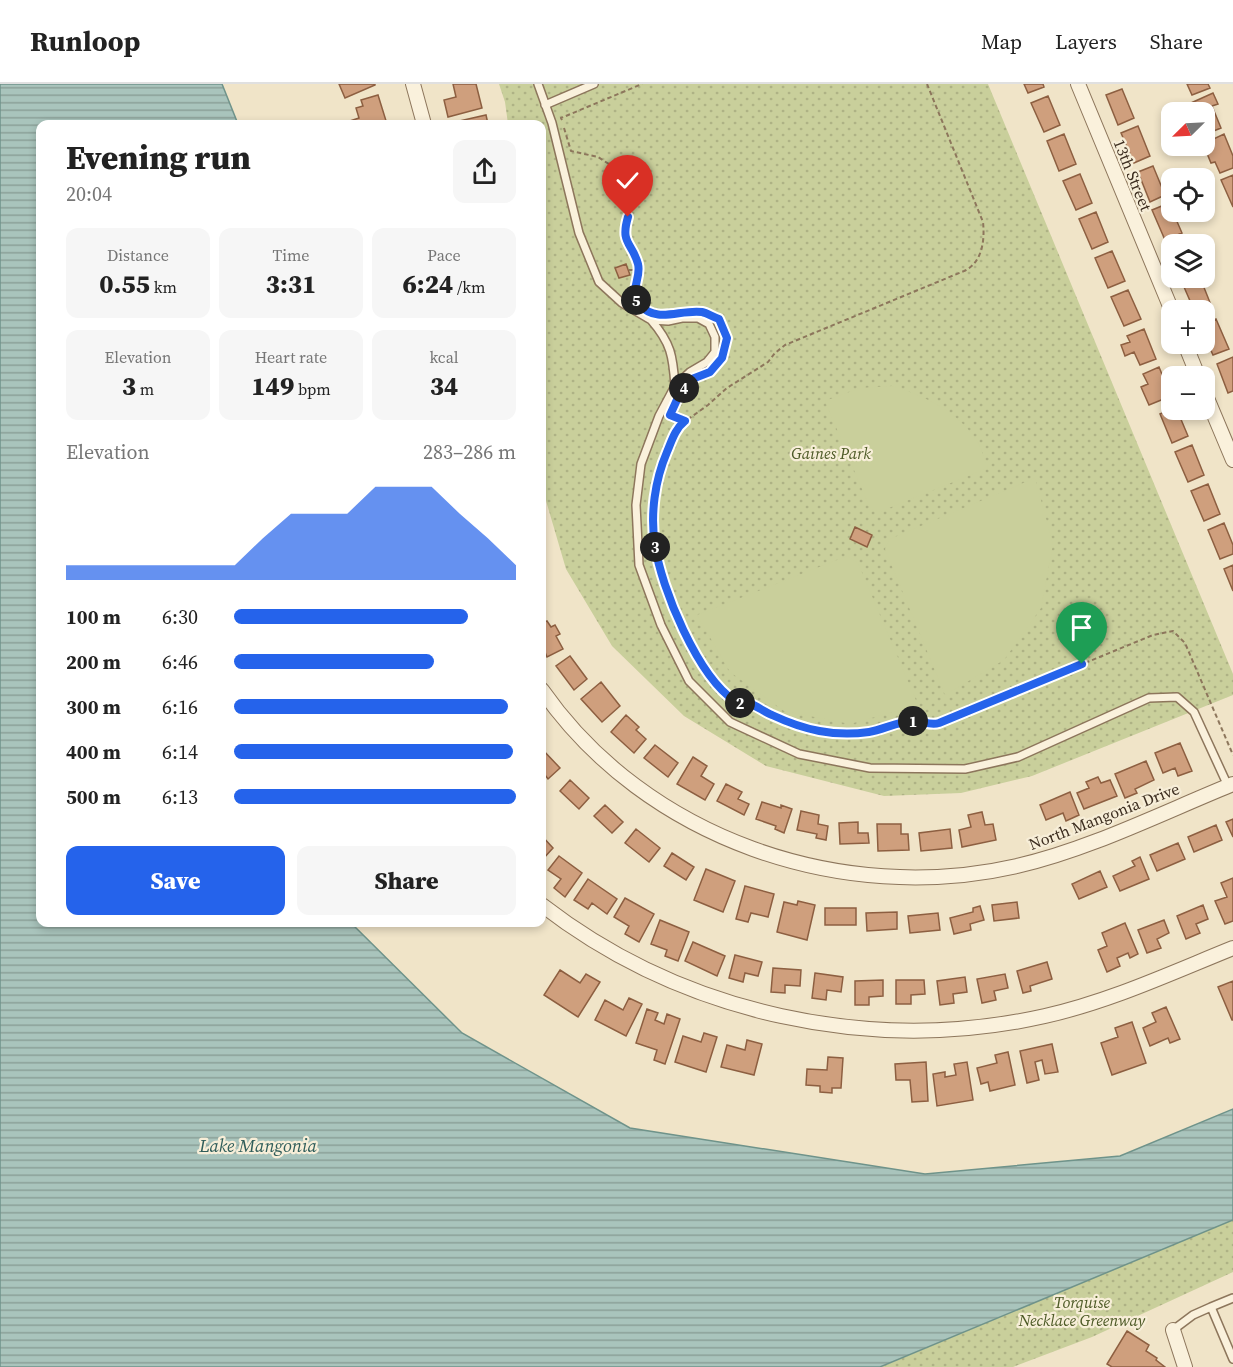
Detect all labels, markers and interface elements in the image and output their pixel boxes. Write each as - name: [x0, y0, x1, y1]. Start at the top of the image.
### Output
- text: Runloop: [30, 22, 140, 60]
- text: Map: [981, 27, 1022, 56]
- text: Layers: [1055, 27, 1117, 56]
- text: Share: [1150, 27, 1203, 56]
- north arrow: [1161, 102, 1215, 156]
- map controls: [1161, 102, 1215, 420]
- text: Evening run: [66, 135, 251, 180]
- street label: 13th Street: [1109, 136, 1158, 215]
- button: share: [453, 140, 516, 203]
- pin: [602, 155, 653, 217]
- icon: check: [611, 164, 644, 197]
- button: locate: [1161, 168, 1215, 222]
- text: 20:04: [66, 180, 112, 208]
- button: layers: [1161, 234, 1215, 288]
- text: Distance: [107, 244, 169, 266]
- text: Time: [272, 244, 310, 266]
- text: Pace: [427, 244, 461, 266]
- text: 0.55: [99, 266, 150, 302]
- text: 3:31: [266, 266, 316, 302]
- text: 6:24: [403, 266, 453, 302]
- text: km: [150, 276, 177, 298]
- text: /km: [453, 276, 485, 298]
- pin: 5: [621, 285, 651, 315]
- text: 5: [632, 289, 640, 311]
- button: +: [1161, 300, 1215, 354]
- text: Elevation: [105, 346, 171, 368]
- text: Heart rate: [255, 346, 327, 368]
- text: kcal: [429, 346, 459, 368]
- button: −: [1161, 366, 1215, 420]
- text: 3: [122, 368, 136, 404]
- text: 149: [251, 368, 294, 404]
- text: 34: [430, 368, 458, 404]
- pin: 4: [669, 373, 699, 403]
- text: 4: [680, 377, 688, 399]
- text: m: [136, 378, 154, 400]
- text: bpm: [294, 378, 331, 400]
- text: Elevation: [66, 438, 150, 466]
- text: 283–286 m: [423, 438, 516, 466]
- park label: Gaines Park: [791, 442, 871, 464]
- pin: 3: [640, 532, 670, 562]
- text: 3: [651, 536, 659, 558]
- pin: [1056, 602, 1107, 664]
- text: 100 m: [66, 603, 121, 631]
- text: 6:30: [162, 603, 198, 631]
- icon: arrive: [1065, 611, 1098, 644]
- text: 200 m: [66, 648, 121, 676]
- text: 6:46: [162, 648, 198, 676]
- pin: 2: [725, 688, 755, 718]
- text: 2: [736, 692, 744, 714]
- text: 300 m: [66, 693, 121, 721]
- text: 6:16: [162, 693, 198, 721]
- pin: 1: [898, 706, 928, 736]
- text: 1: [909, 710, 917, 732]
- text: 400 m: [66, 738, 121, 766]
- text: 6:14: [162, 738, 198, 766]
- street label: North Mangonia Drive: [1026, 777, 1182, 855]
- text: 500 m: [66, 783, 121, 811]
- text: 6:13: [162, 783, 198, 811]
- button: Save: [66, 846, 285, 915]
- button: Share: [297, 846, 516, 915]
- water label: Lake Mangonia: [198, 1133, 317, 1158]
- park label: Torquise Necklace Greenway: [1018, 1291, 1146, 1331]

